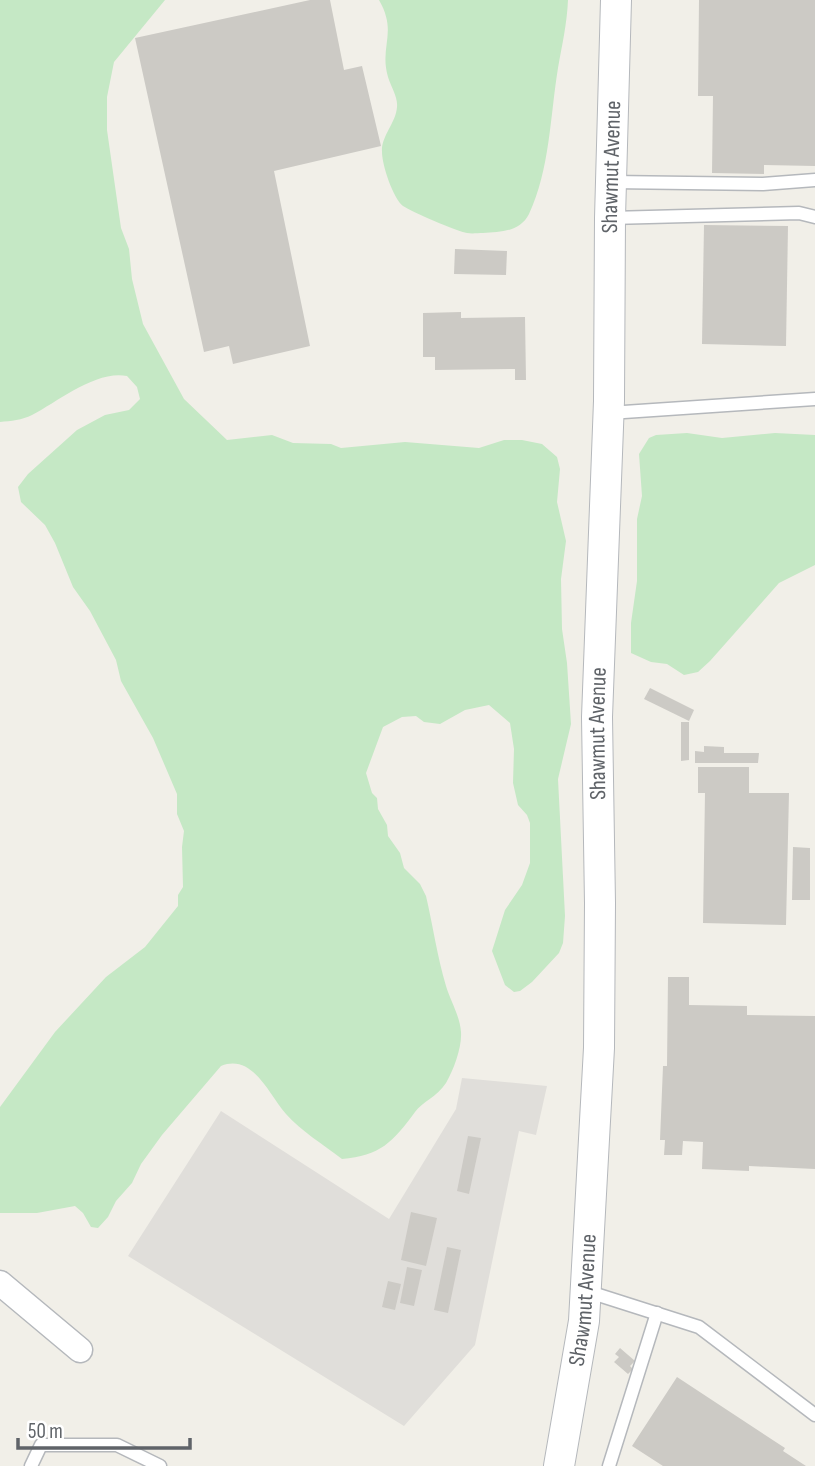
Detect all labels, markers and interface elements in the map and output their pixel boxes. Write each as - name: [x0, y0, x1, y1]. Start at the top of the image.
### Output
- street label: Shawmut Avenue: [596, 100, 627, 233]
- street label: Shawmut Avenue: [583, 667, 613, 800]
- street label: Shawmut Avenue: [562, 1233, 603, 1368]
- scale bar: [18, 1406, 189, 1450]
- text: 50 m: [28, 1419, 63, 1444]

